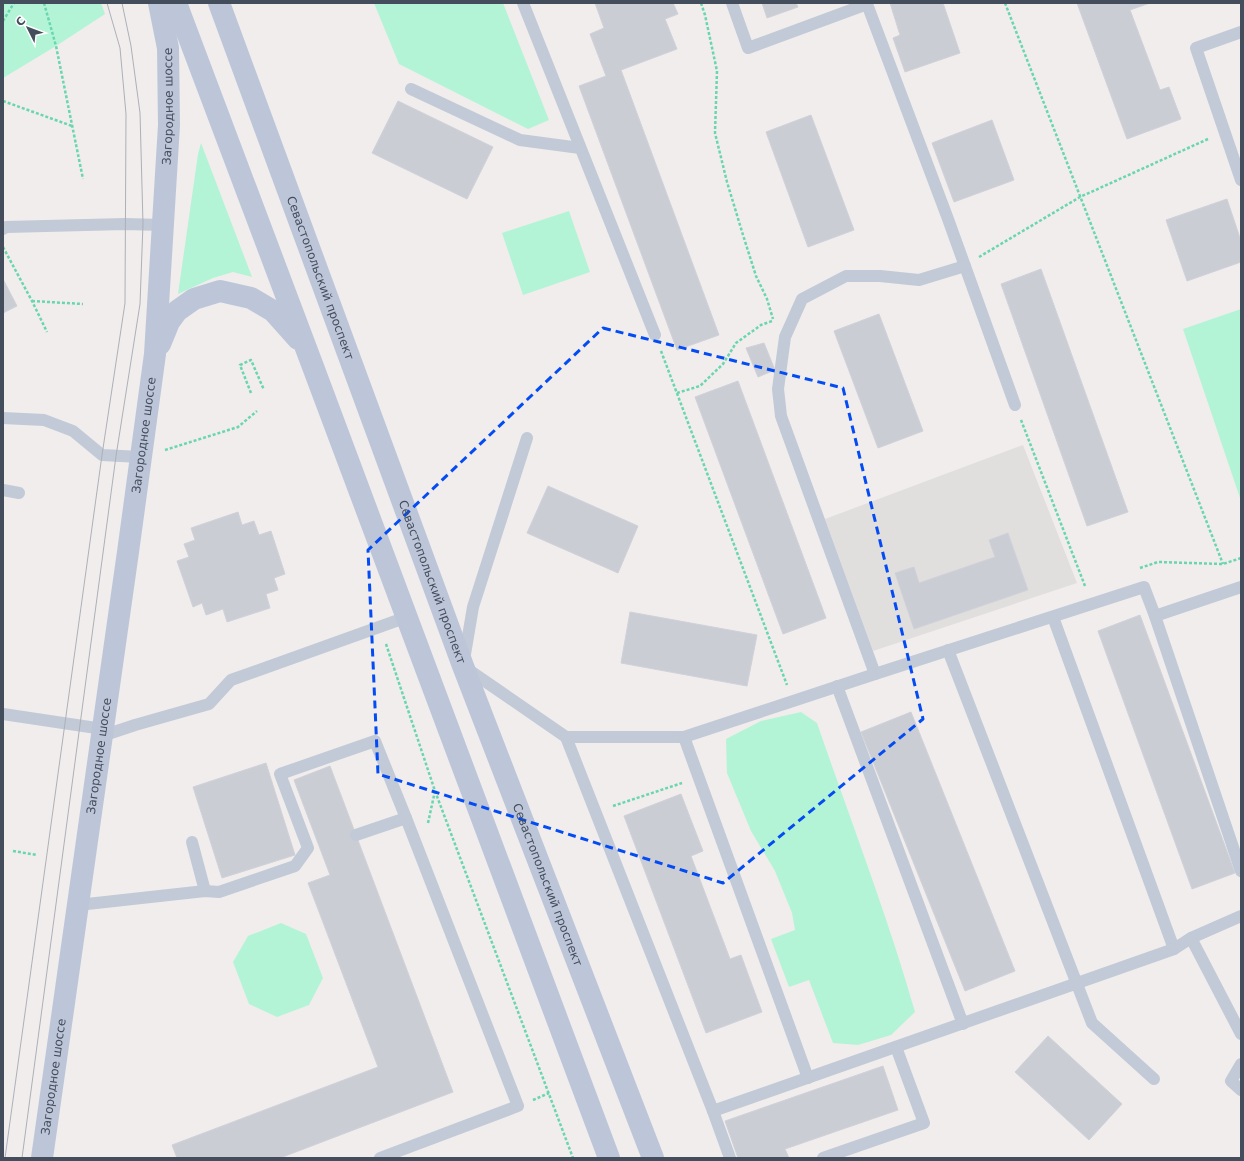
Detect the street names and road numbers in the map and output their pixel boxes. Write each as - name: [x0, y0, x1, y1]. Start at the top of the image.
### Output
- street label: Загородное шоссе: [160, 48, 176, 165]
- street label: Севастопольский проспект: [284, 194, 357, 362]
- street label: Загородное шоссе: [129, 376, 159, 494]
- street label: Севастопольский проспект: [396, 498, 469, 666]
- street label: Загородное шоссе: [84, 697, 114, 815]
- street label: Севастопольский проспект: [510, 801, 585, 968]
- street label: Загородное шоссе: [38, 1018, 69, 1136]

